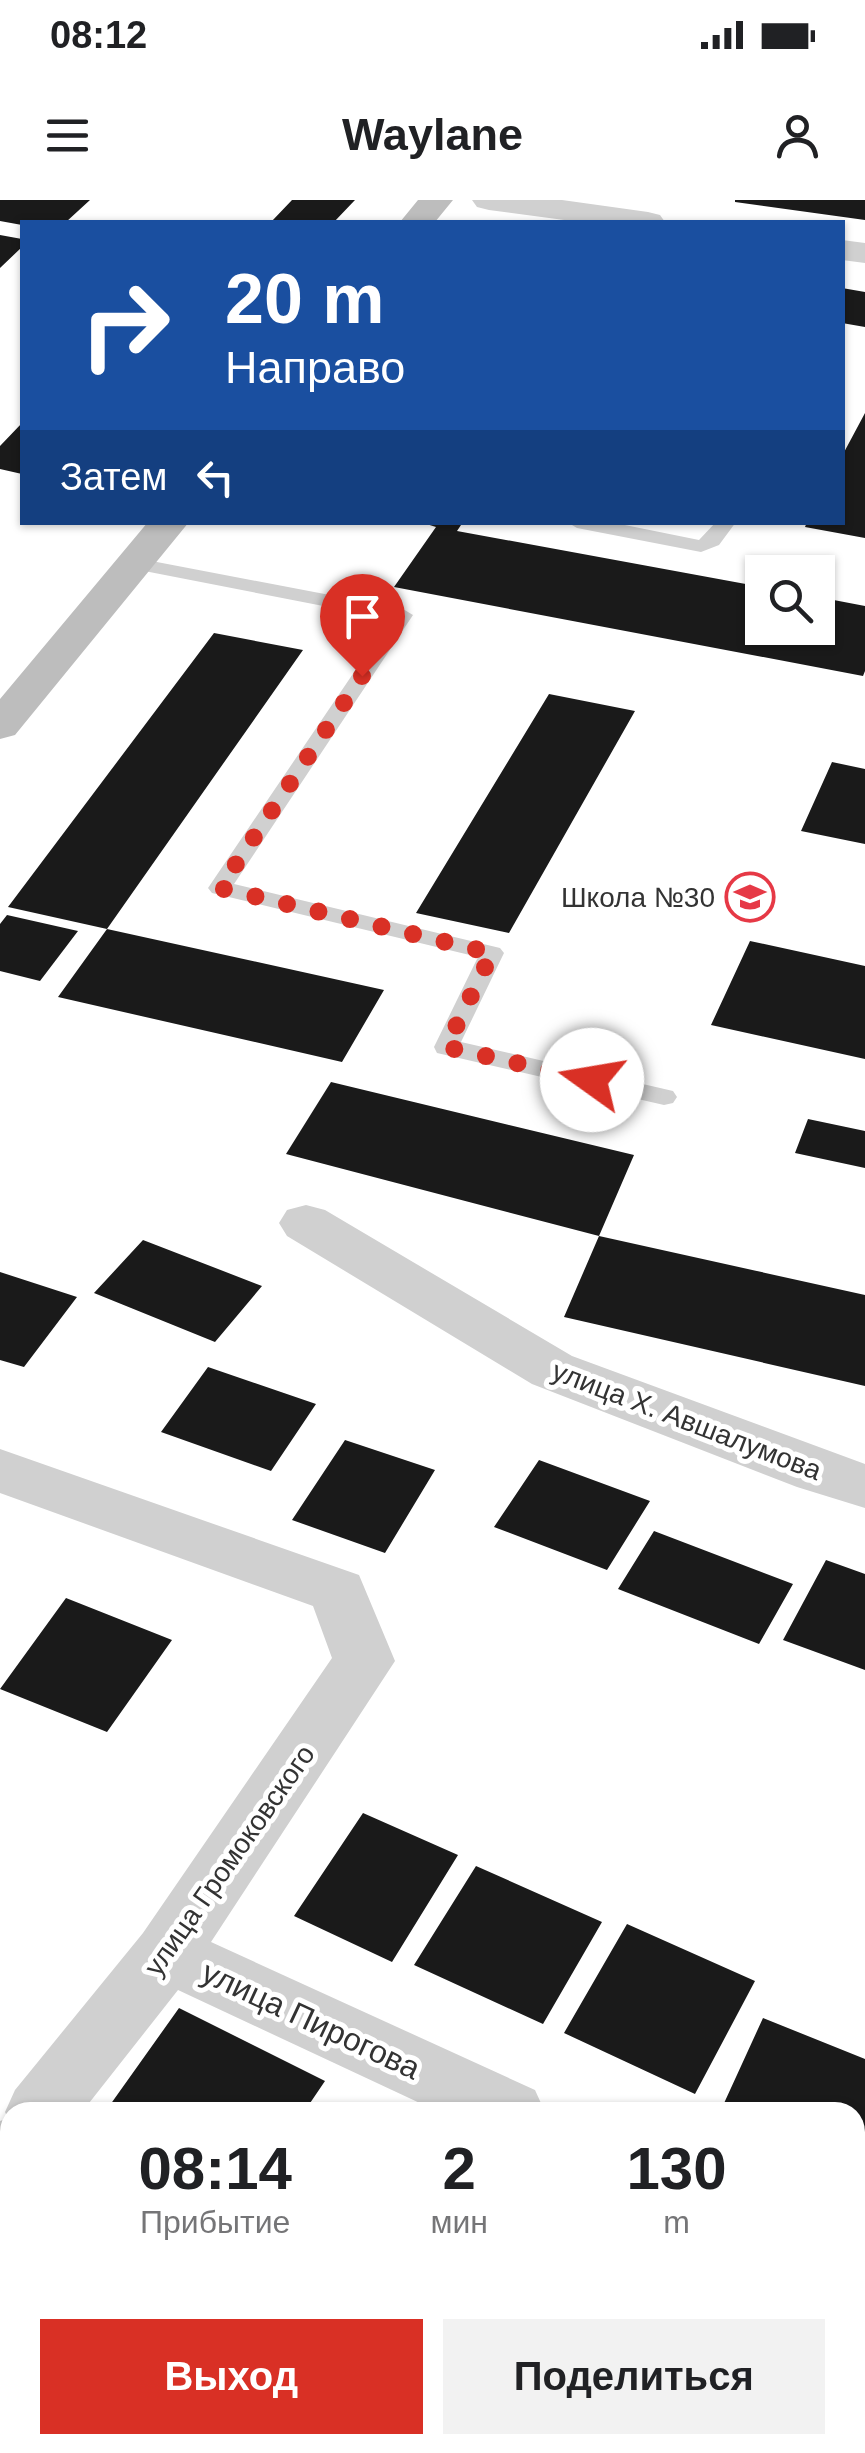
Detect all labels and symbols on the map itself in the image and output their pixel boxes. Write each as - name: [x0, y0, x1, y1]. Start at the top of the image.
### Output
- pin: [320, 574, 405, 677]
- school or university icon: Школа №30: [724, 871, 776, 923]
- place label: Школа №30: [561, 882, 715, 913]
- position arrow: [540, 1028, 644, 1132]
- street label: улица Х. Авшалумова: [548, 1355, 826, 1486]
- street label: улица Громоковского: [138, 1739, 321, 1982]
- street label: улица Пирогова: [196, 1954, 426, 2086]

